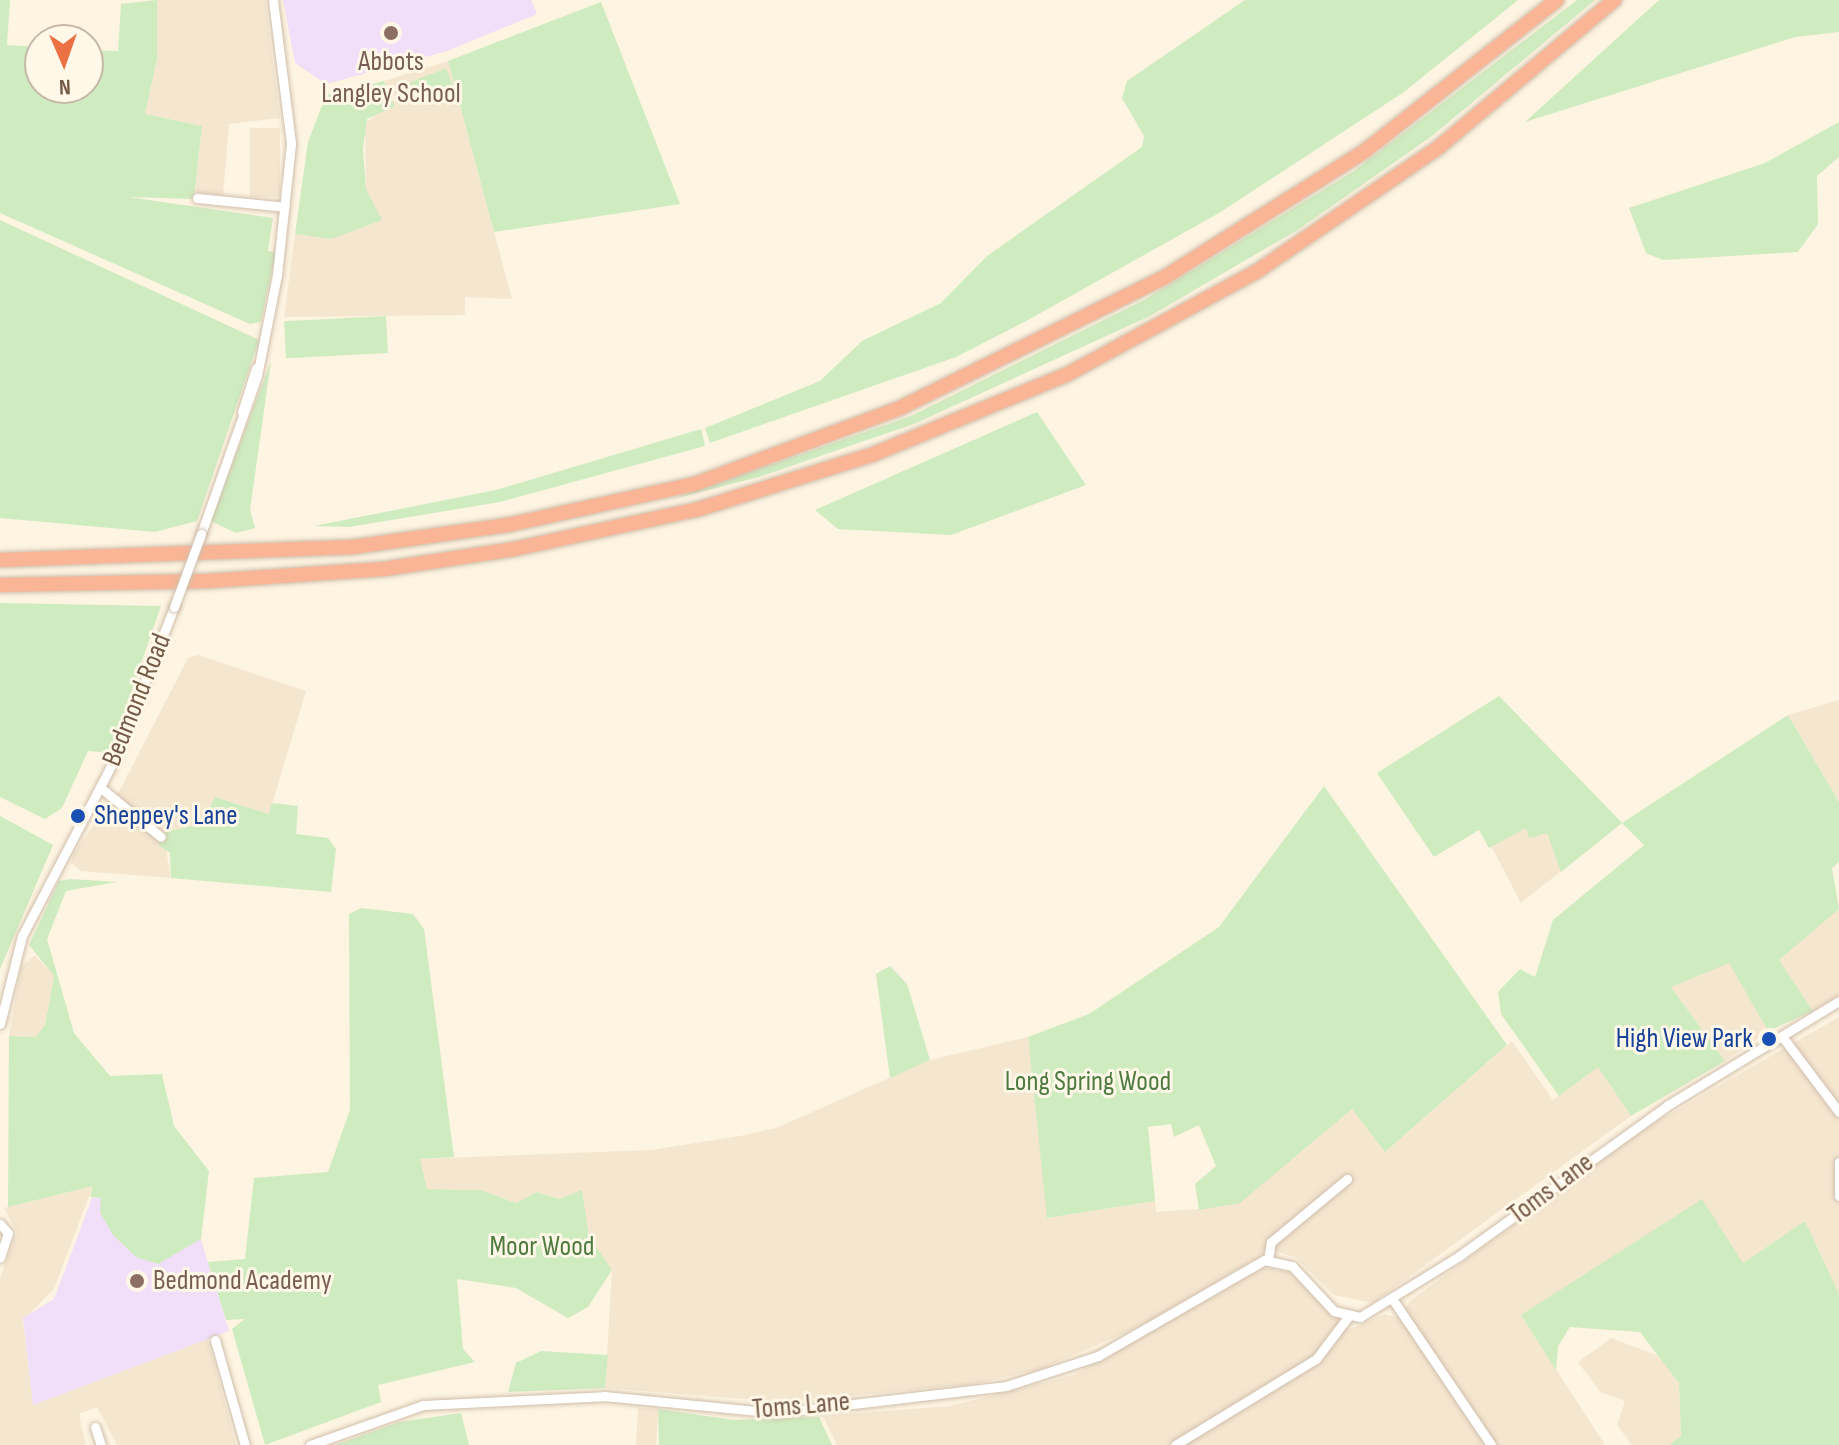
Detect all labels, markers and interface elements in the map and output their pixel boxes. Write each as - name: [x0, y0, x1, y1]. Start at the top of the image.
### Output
- north arrow: [24, 24, 104, 104]
- marker: Abbots Langley School: [382, 24, 400, 42]
- place label: Abbots Langley School: [321, 45, 461, 111]
- text: N: [58, 73, 71, 100]
- street label: Bedmond Road: [95, 629, 179, 771]
- place label: Sheppey's Lane: [94, 799, 238, 833]
- marker: Sheppey's Lane: [69, 807, 87, 825]
- place label: High View Park: [1616, 1022, 1753, 1056]
- marker: High View Park: [1760, 1030, 1778, 1048]
- park label: Long Spring Wood: [1005, 1065, 1171, 1099]
- street label: Toms Lane: [1502, 1146, 1600, 1232]
- park label: Moor Wood: [489, 1230, 595, 1264]
- place label: Bedmond Academy: [153, 1264, 332, 1298]
- marker: Bedmond Academy: [128, 1272, 146, 1290]
- street label: Toms Lane: [751, 1385, 851, 1427]

